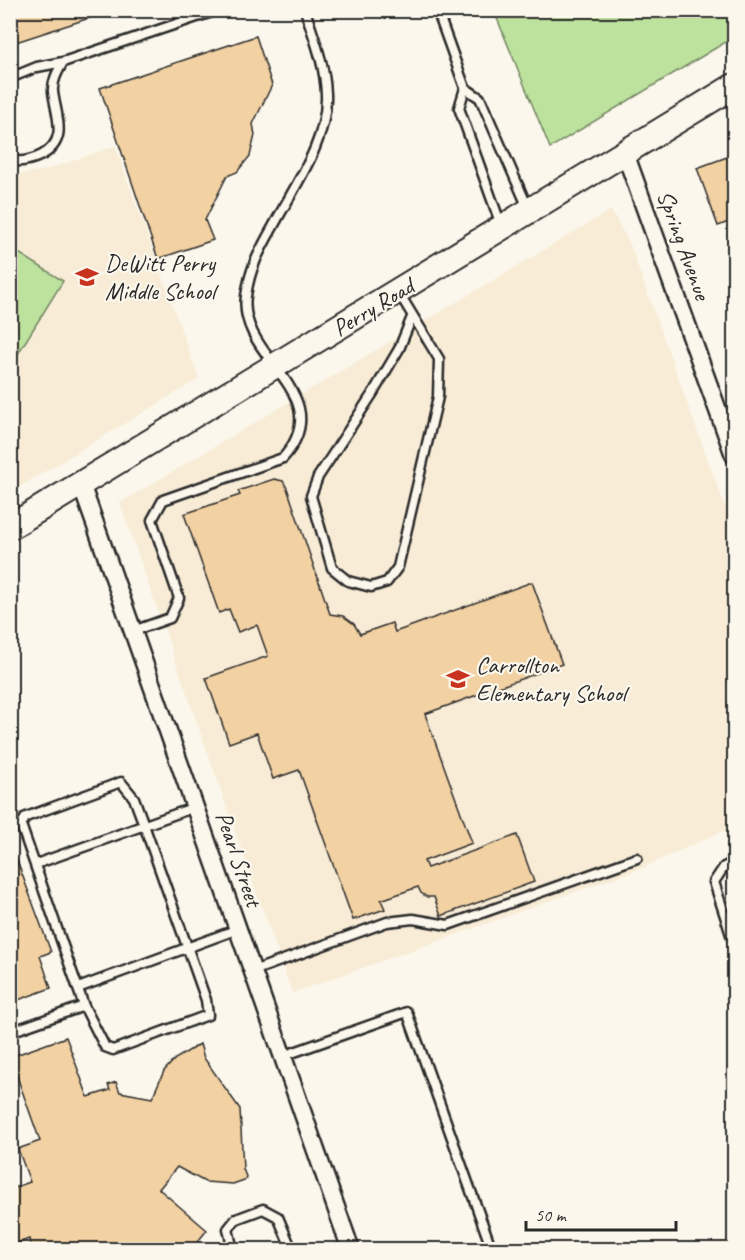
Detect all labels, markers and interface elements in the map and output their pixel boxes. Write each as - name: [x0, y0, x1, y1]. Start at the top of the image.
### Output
- street label: Spring Avenue: [650, 186, 718, 306]
- place label: DeWitt Perry Middle School: [105, 248, 219, 306]
- school or university icon: DeWitt Perry Middle School: [74, 264, 100, 290]
- street label: Perry Road: [327, 269, 422, 343]
- place label: Carrollton Elementary School: [476, 650, 630, 708]
- school or university icon: Carrollton Elementary School: [445, 666, 471, 692]
- street label: Pearl Street: [209, 808, 270, 912]
- scale bar: [526, 1194, 676, 1232]
- text: 50 m: [535, 1204, 568, 1226]

